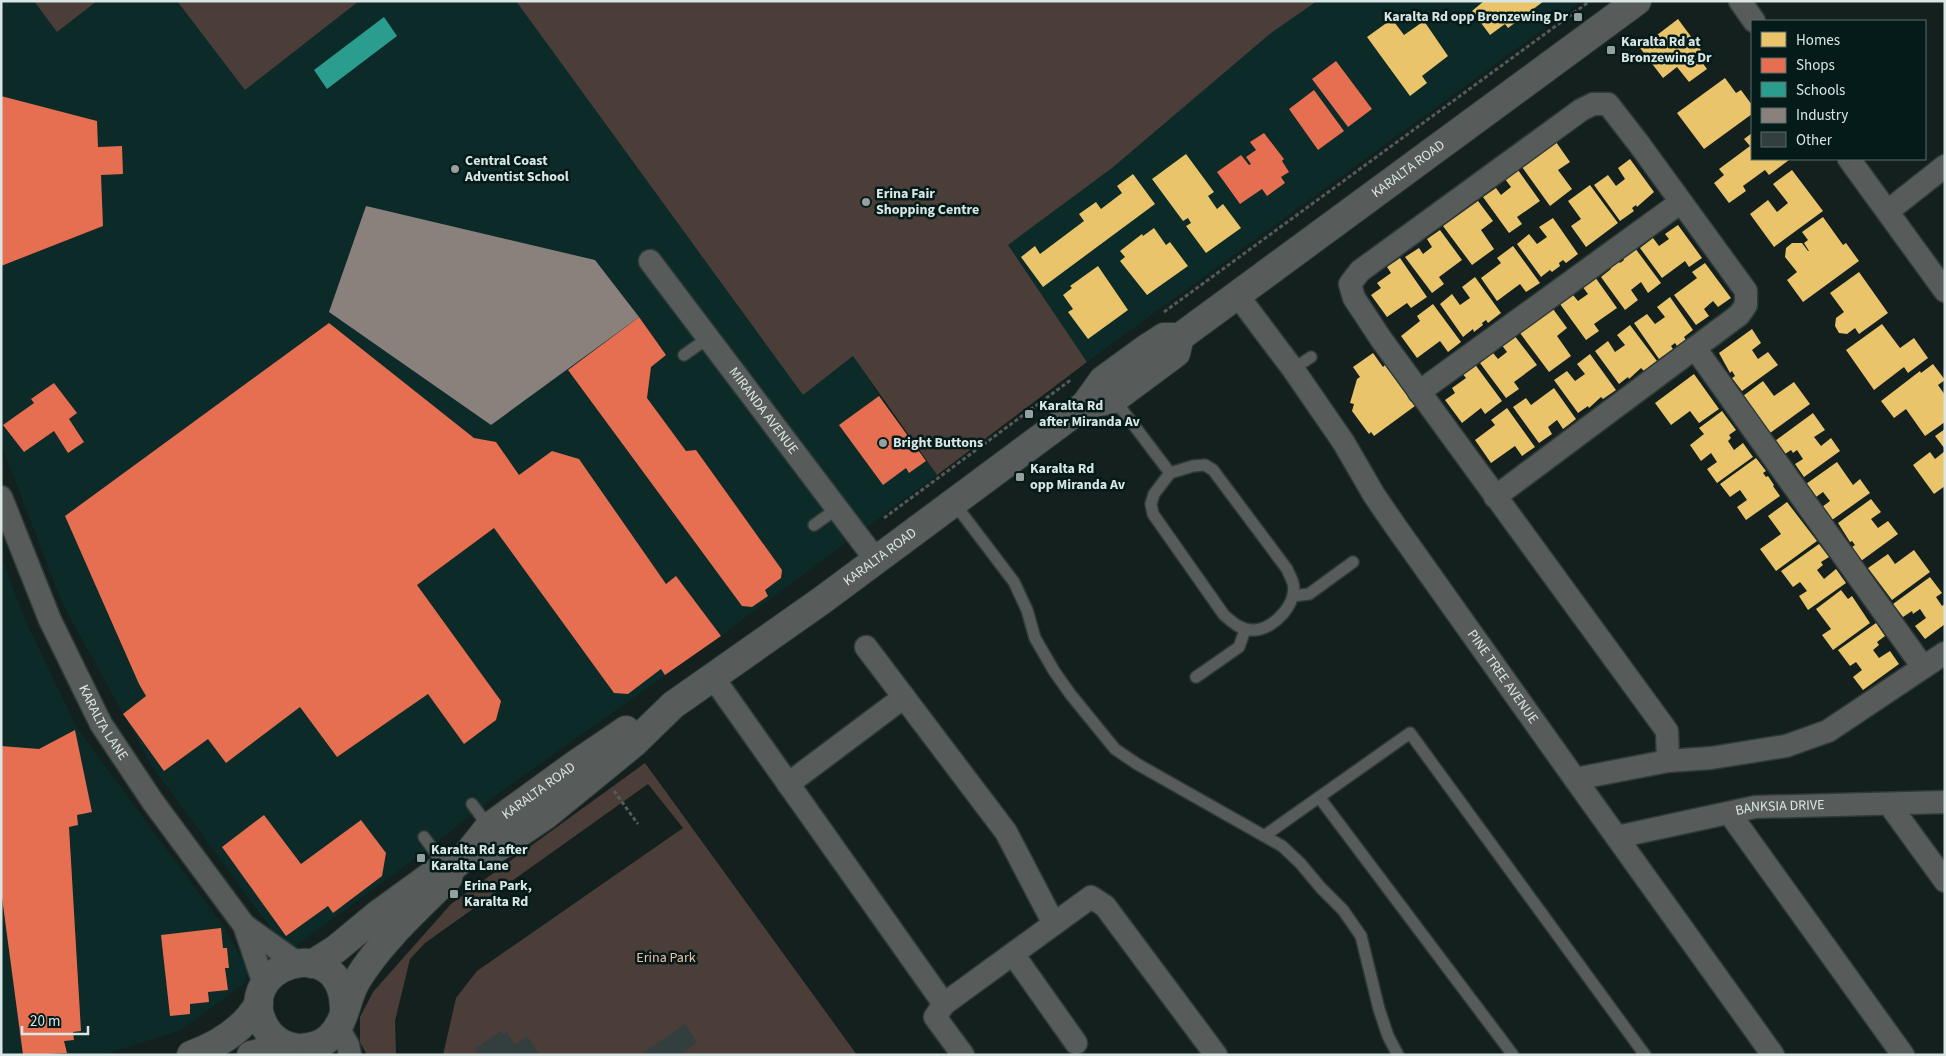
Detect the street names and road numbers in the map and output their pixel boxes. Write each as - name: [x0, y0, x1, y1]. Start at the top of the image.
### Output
- street label: KARALTA ROAD: [1367, 135, 1449, 203]
- street label: MIRANDA AVENUE: [724, 363, 803, 459]
- street label: KARALTA ROAD: [839, 523, 921, 591]
- street label: PINE TREE AVENUE: [1462, 626, 1543, 728]
- street label: KARALTA LANE: [73, 681, 133, 765]
- street label: KARALTA ROAD: [498, 757, 580, 825]
- street label: BANKSIA DRIVE: [1733, 795, 1825, 821]

